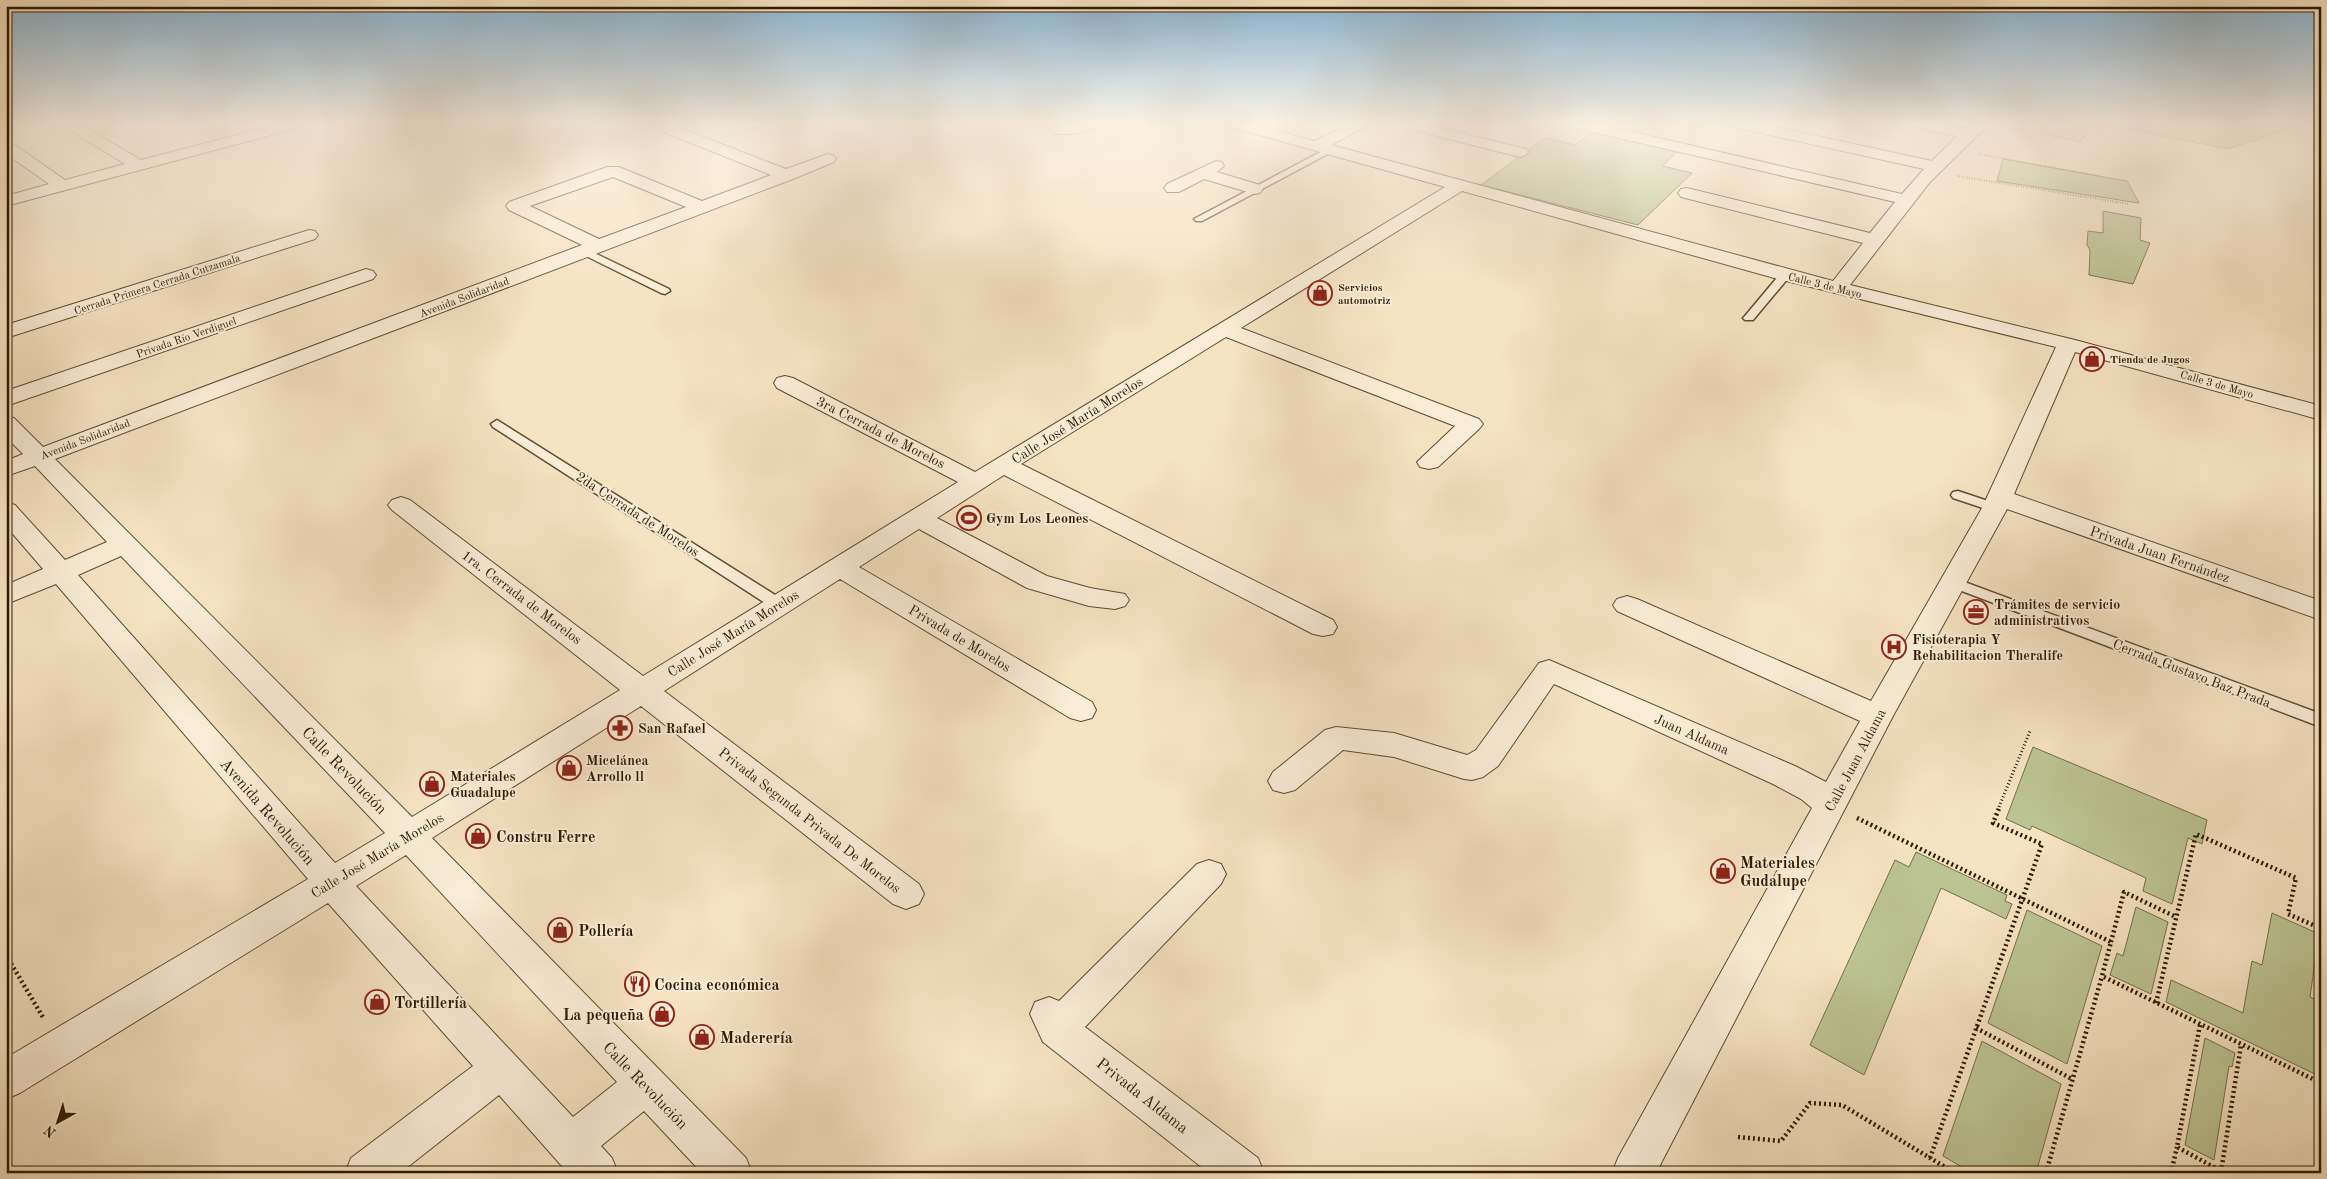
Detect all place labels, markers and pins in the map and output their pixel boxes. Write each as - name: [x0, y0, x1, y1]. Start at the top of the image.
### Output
- shop icon: Servicios automotriz: [1307, 280, 1333, 306]
- place label: Servicios automotriz: [1338, 283, 1391, 307]
- shop icon: Tienda de Jugos: [2079, 346, 2105, 372]
- place label: Tienda de Jugos: [2110, 355, 2190, 366]
- sports icon: Gym Los Leones: [956, 505, 982, 531]
- place label: Gym Los Leones: [986, 512, 1088, 526]
- place label: Trámites de servicio administrativos: [1994, 598, 2120, 628]
- office icon: Trámites de servicio administrativos: [1963, 599, 1989, 625]
- place label: Fisioterapia Y Rehabilitacion Theralife: [1912, 633, 2063, 663]
- hospital icon: Fisioterapia Y Rehabilitacion Theralife: [1881, 634, 1907, 660]
- pharmacy icon: San Rafael: [607, 715, 633, 741]
- place label: San Rafael: [638, 722, 706, 736]
- place label: Micelánea Arrollo ll: [586, 754, 649, 784]
- shop icon: Micelánea Arrollo ll: [556, 755, 582, 781]
- place label: Materiales Guadalupe: [450, 770, 516, 800]
- shop icon: Materiales Guadalupe: [419, 771, 445, 797]
- shop icon: Constru Ferre: [465, 823, 491, 849]
- place label: Constru Ferre: [496, 830, 595, 846]
- place label: Materiales Gudalupe: [1740, 856, 1815, 890]
- shop icon: Materiales Gudalupe: [1710, 858, 1736, 884]
- shop icon: Pollería: [547, 917, 573, 943]
- place label: Pollería: [578, 924, 634, 940]
- restaurant icon: Cocina económica: [624, 971, 650, 997]
- place label: Cocina económica: [654, 978, 780, 994]
- shop icon: Tortillería: [364, 989, 390, 1015]
- place label: Tortillería: [394, 996, 467, 1012]
- shop icon: La pequeña: [649, 1001, 675, 1027]
- place label: La pequeña: [563, 1008, 644, 1024]
- shop icon: Maderería: [689, 1024, 715, 1050]
- place label: Maderería: [720, 1031, 793, 1047]

